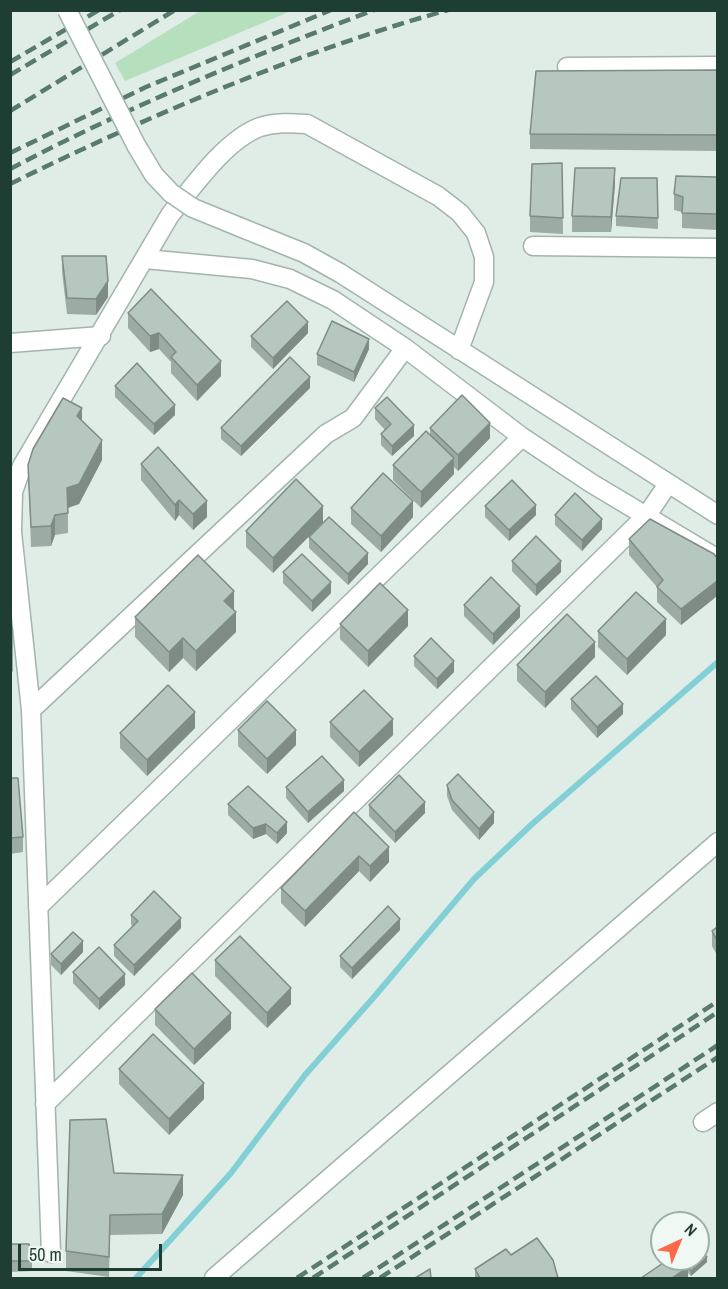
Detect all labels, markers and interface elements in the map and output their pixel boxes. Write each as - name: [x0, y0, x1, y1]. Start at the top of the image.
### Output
- north arrow: [650, 1211, 710, 1271]
- text: N: [680, 1218, 702, 1241]
- scale bar: [21, 1232, 165, 1270]
- text: 50 m: [29, 1242, 62, 1267]

